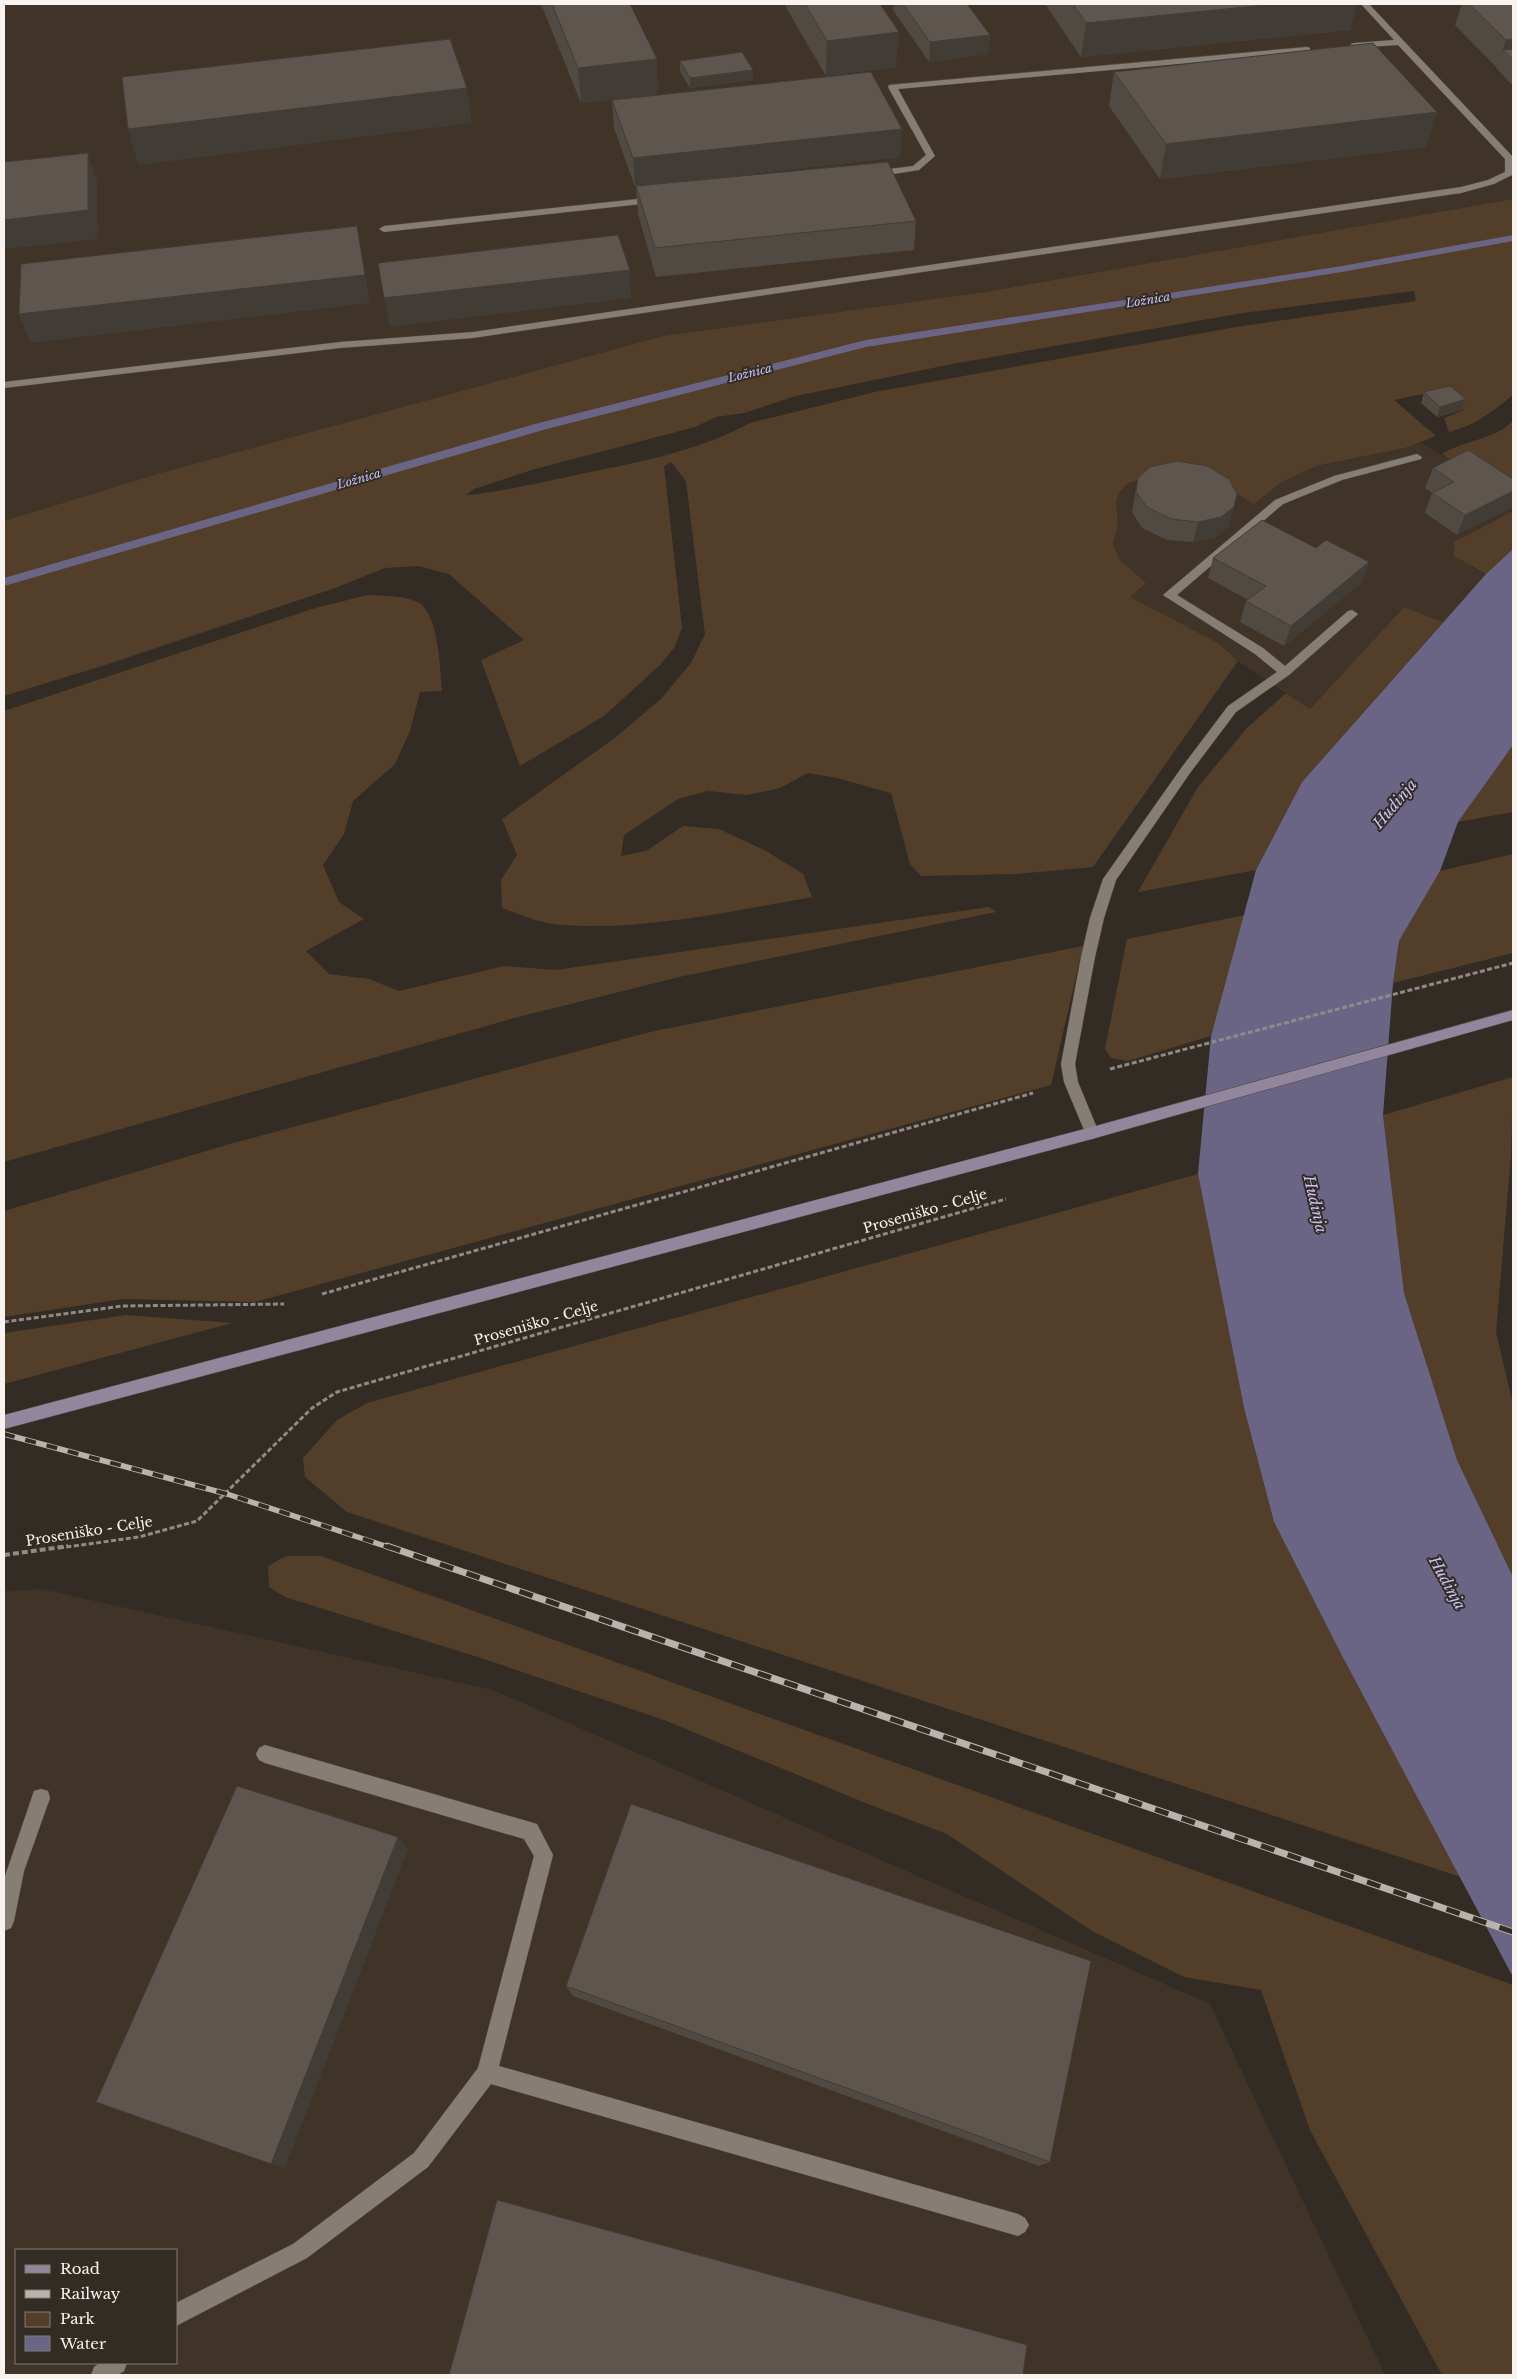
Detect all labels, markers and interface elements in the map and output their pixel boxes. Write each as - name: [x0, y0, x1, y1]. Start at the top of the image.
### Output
- water label: Ložnica: [1124, 289, 1171, 311]
- water label: Ložnica: [725, 360, 774, 385]
- water label: Ložnica: [334, 465, 383, 492]
- water label: Hudinja: [1368, 775, 1421, 833]
- water label: Hudinja: [1299, 1172, 1331, 1235]
- street label: Proseniško - Celje: [861, 1185, 989, 1237]
- street label: Proseniško - Celje: [472, 1297, 600, 1349]
- street label: Proseniško - Celje: [24, 1512, 154, 1550]
- water label: Hudinja: [1424, 1552, 1470, 1613]
- legend: [15, 2249, 178, 2364]
- text: Road: [60, 2259, 100, 2278]
- text: Railway: [60, 2284, 121, 2303]
- text: Park: [60, 2309, 96, 2328]
- text: Water: [59, 2334, 107, 2353]

